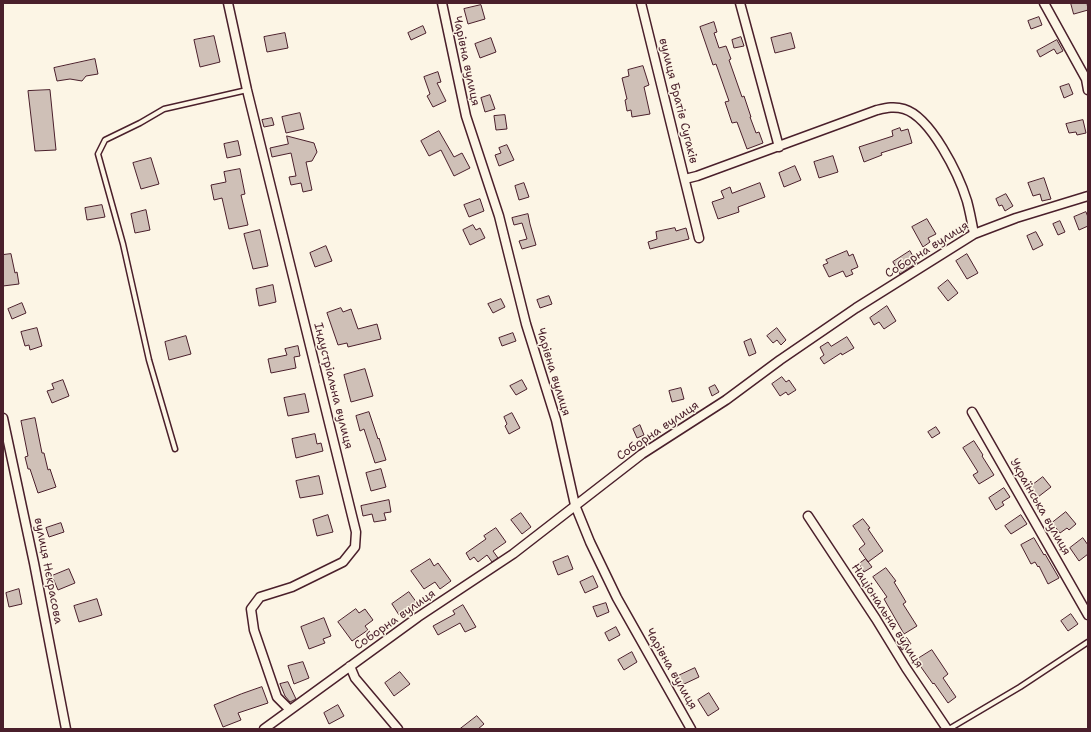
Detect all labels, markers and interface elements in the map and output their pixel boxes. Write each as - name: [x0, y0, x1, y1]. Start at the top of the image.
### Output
- street label: Чарівна вулиця: [449, 15, 483, 107]
- street label: вулиця Братів Сугаків: [655, 37, 701, 165]
- street label: Соборна вулиця: [883, 218, 971, 282]
- street label: Індустріальна вулиця: [310, 321, 356, 451]
- street label: Чарівна вулиця: [533, 326, 573, 418]
- street label: Соборна вулиця: [614, 398, 702, 464]
- street label: Українська вулиця: [1006, 456, 1074, 558]
- street label: вулиця Нєкрасова: [31, 517, 65, 625]
- street label: Національна вулиця: [848, 561, 926, 671]
- street label: Соборна вулиця: [352, 587, 438, 653]
- street label: Чарівна вулиця: [642, 626, 700, 712]

